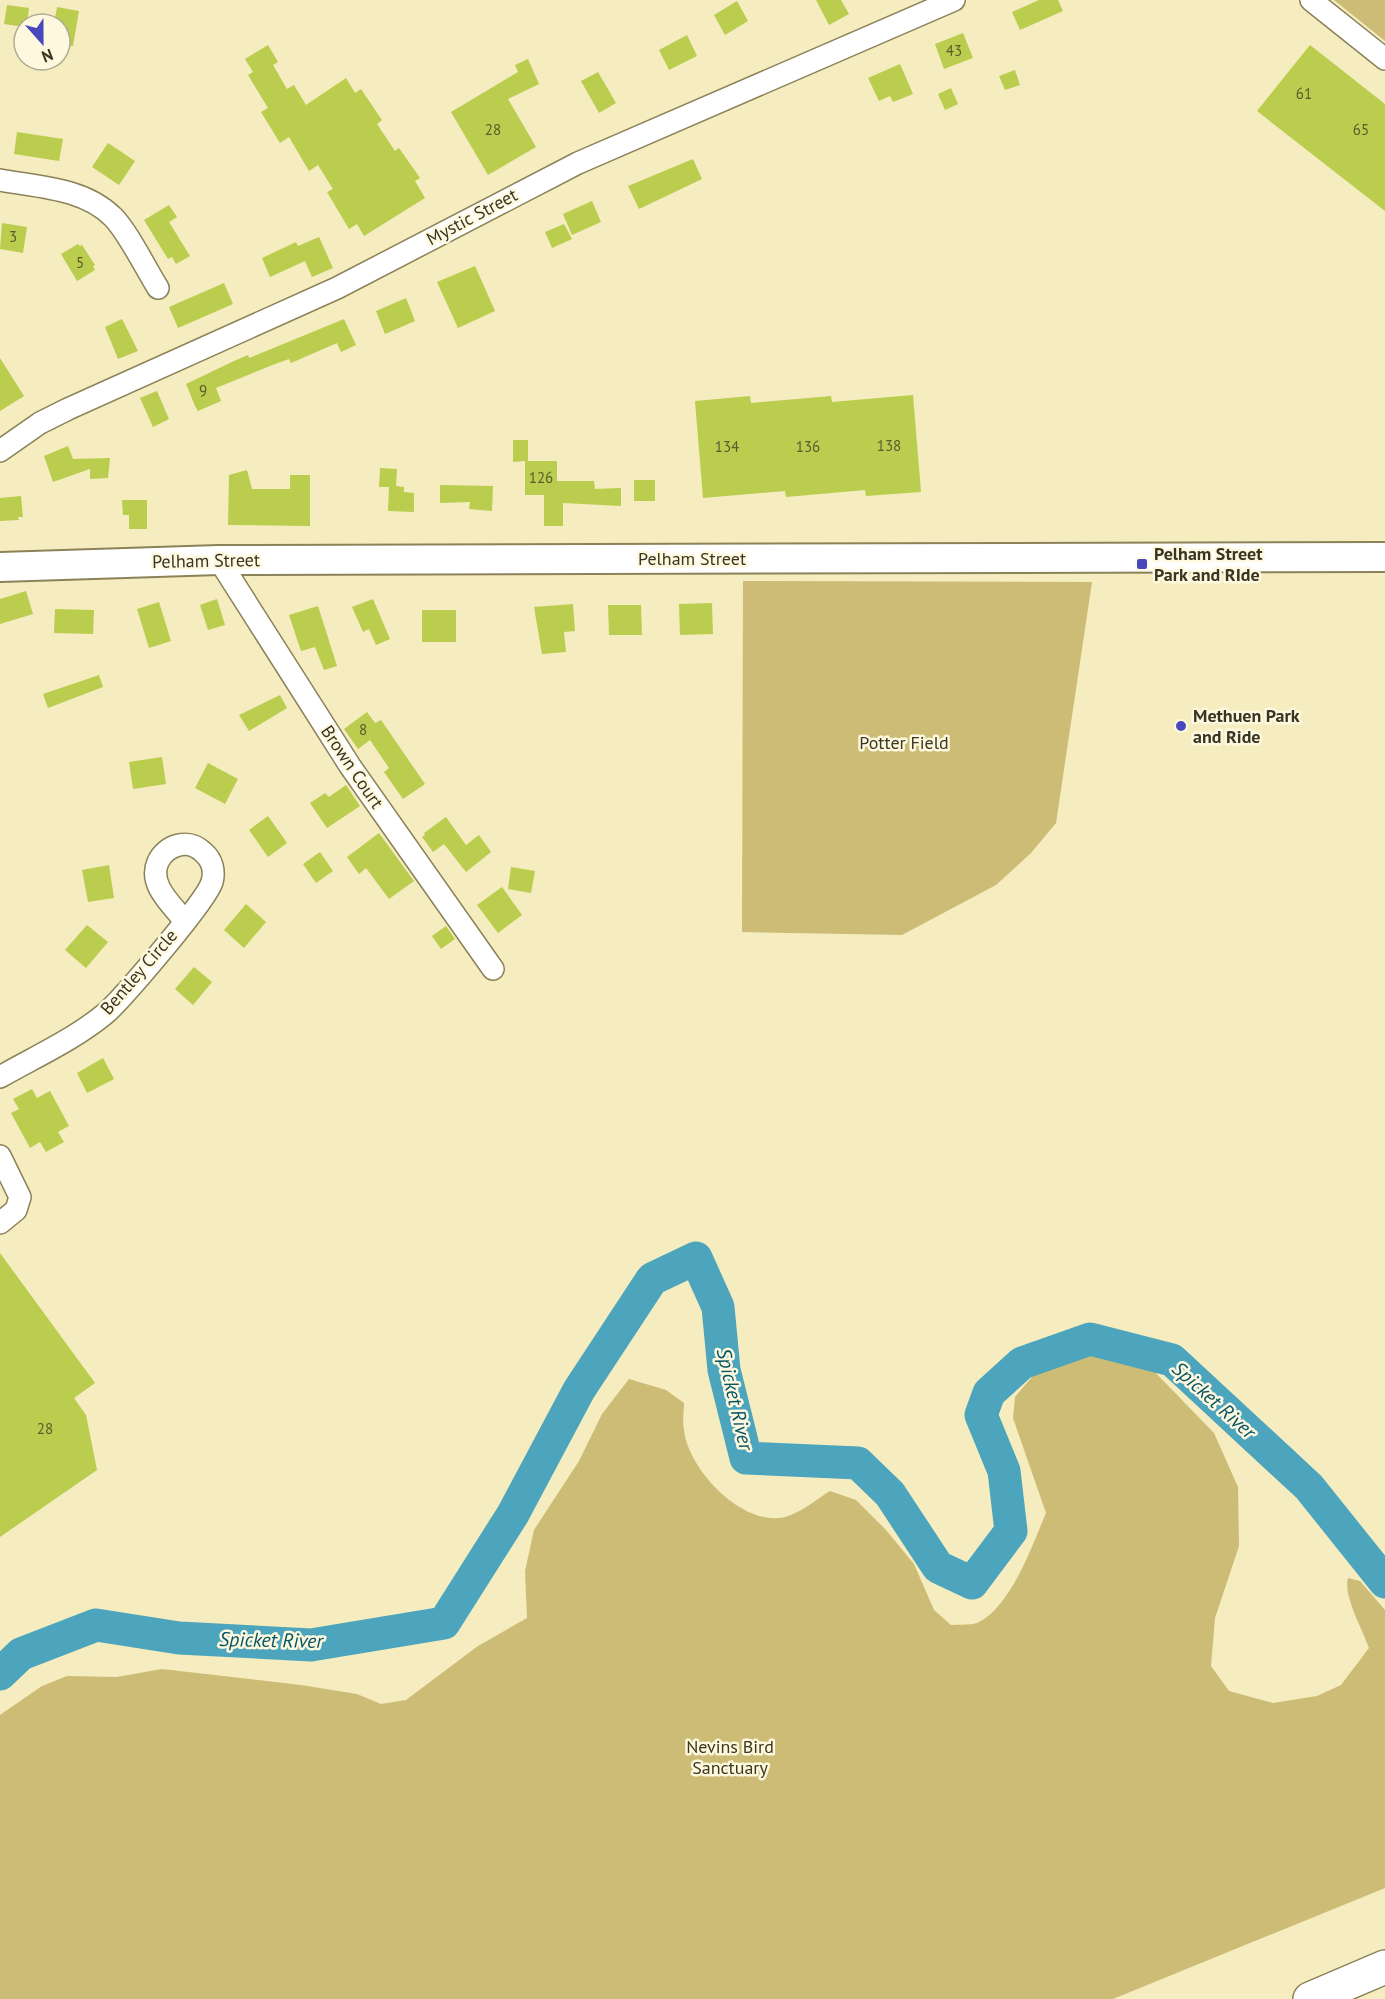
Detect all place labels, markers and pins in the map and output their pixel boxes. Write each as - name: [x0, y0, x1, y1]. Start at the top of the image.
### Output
- place label: Pelham Street Park and RIde: [1154, 542, 1263, 586]
- marker: Pelham Street Park and RIde: [1135, 557, 1149, 571]
- place label: Methuen Park and Ride: [1193, 704, 1300, 748]
- marker: Methuen Park and Ride: [1174, 719, 1188, 733]

